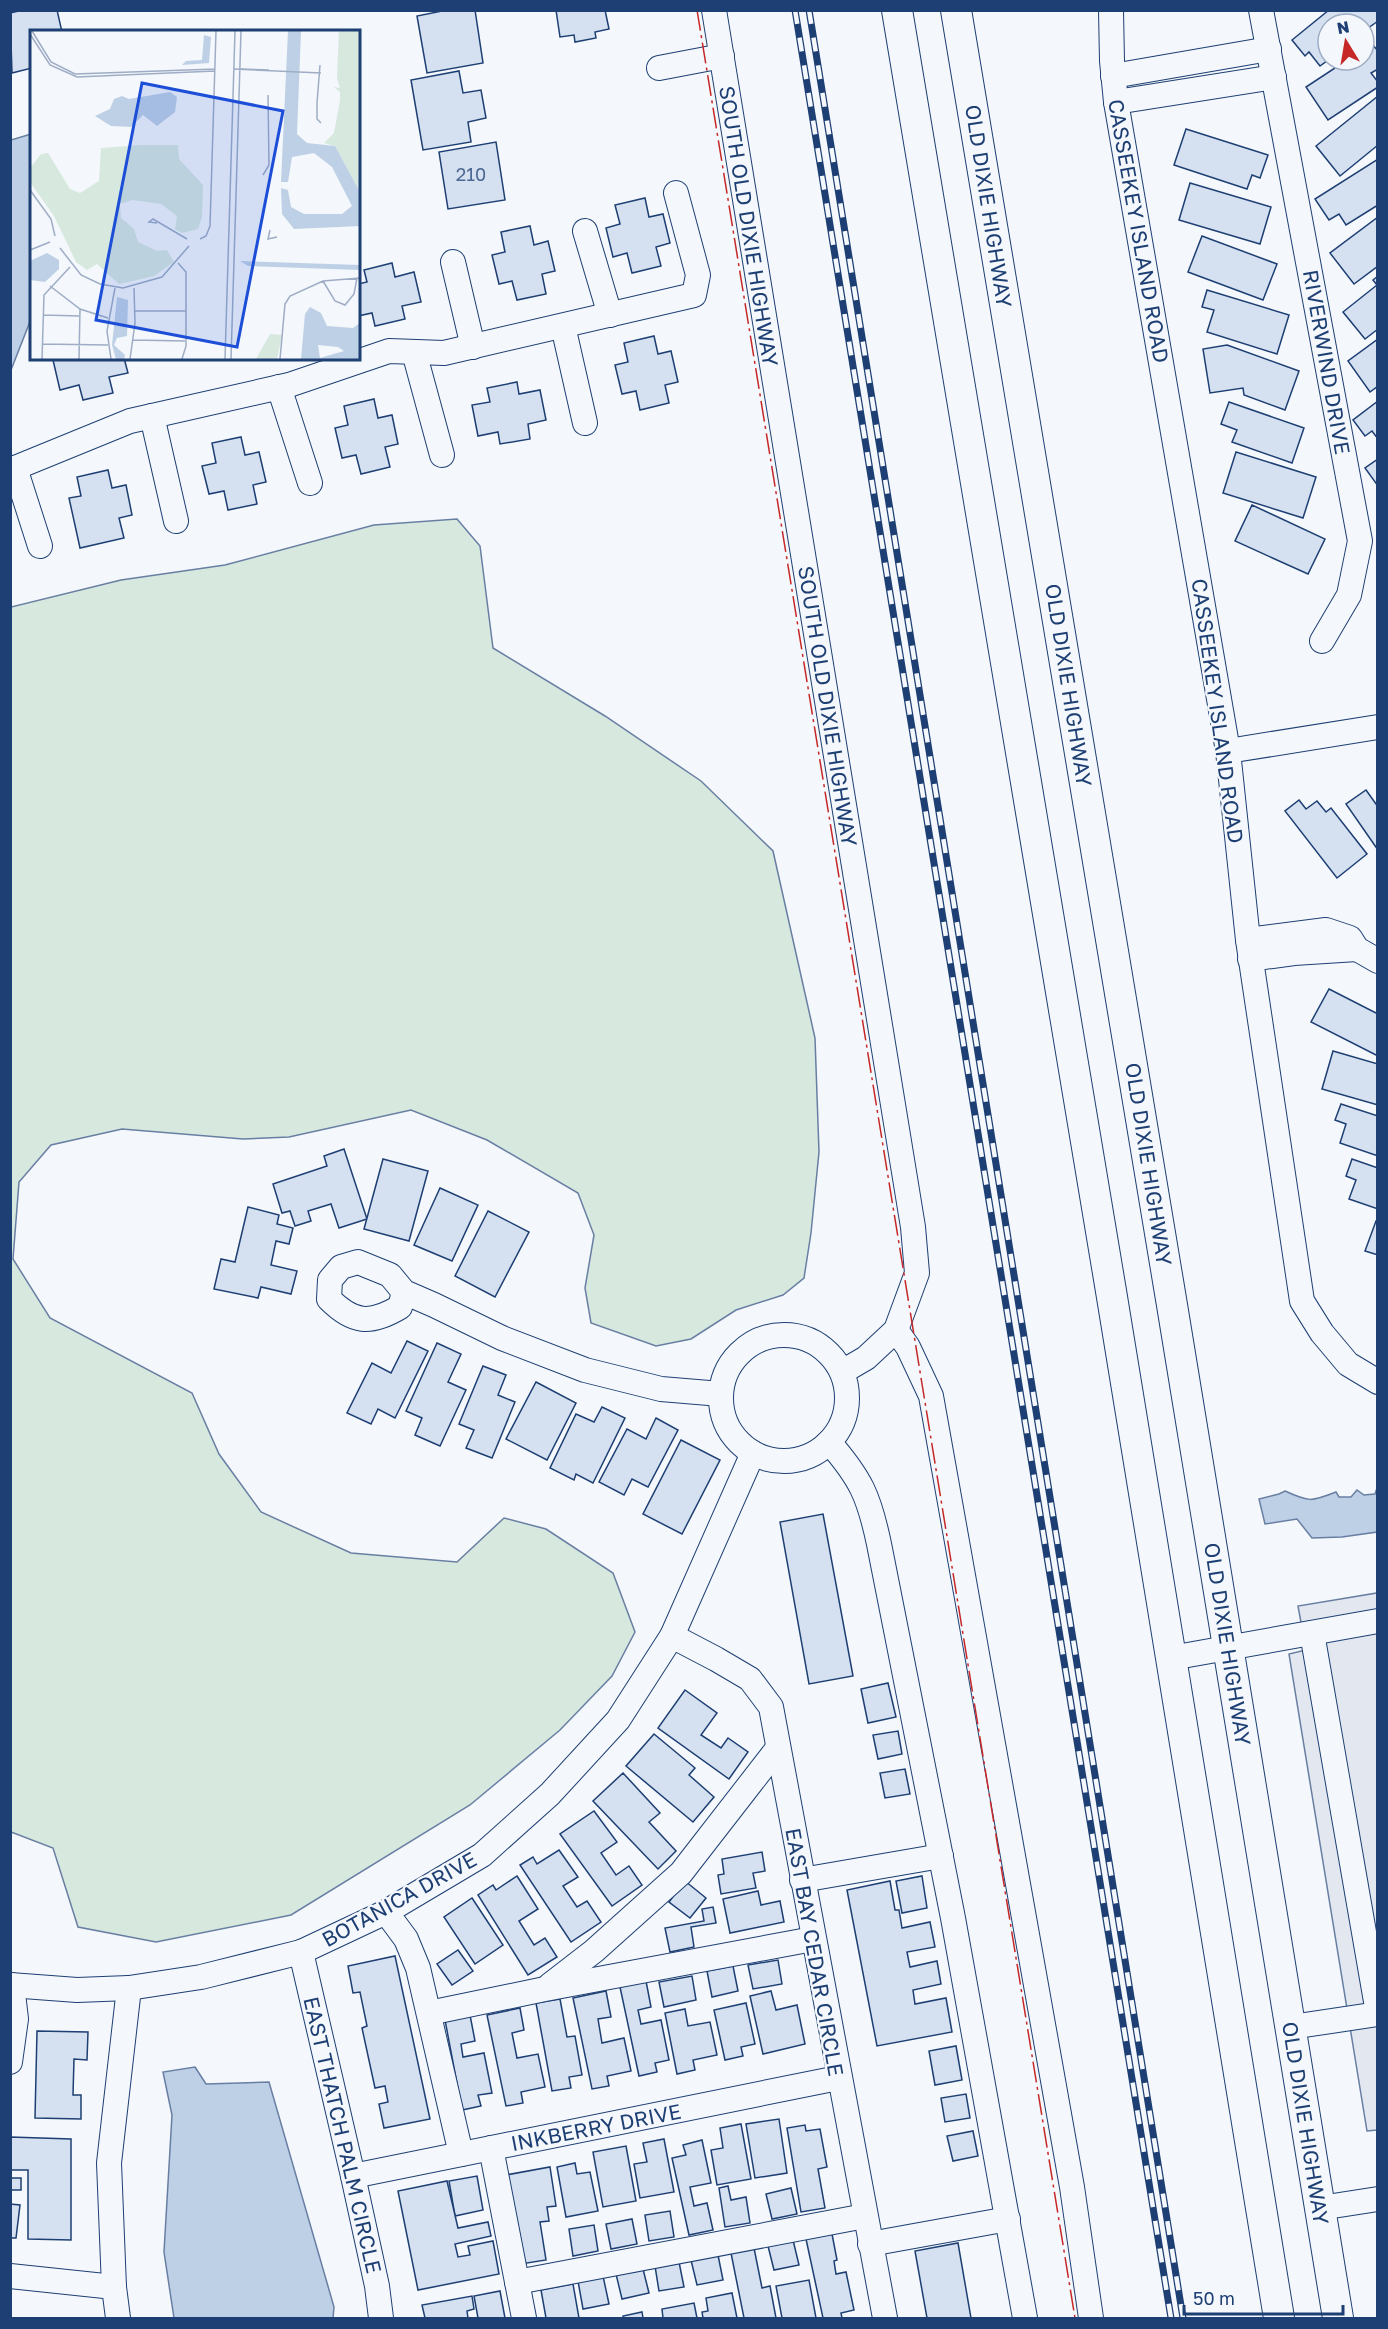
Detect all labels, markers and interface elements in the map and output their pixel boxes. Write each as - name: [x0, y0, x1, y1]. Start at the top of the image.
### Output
- north arrow: [1316, 12, 1376, 72]
- text: N: [1335, 16, 1351, 38]
- inset map: [30, 30, 360, 360]
- street label: SOUTH OLD DIXIE HIGHWAY: [714, 84, 784, 369]
- street label: CASSEEKEY ISLAND ROAD: [1103, 97, 1175, 365]
- street label: OLD DIXIE HIGHWAY: [960, 103, 1018, 310]
- house number: 210: [456, 163, 486, 185]
- street label: RIVERWIND DRIVE: [1298, 268, 1356, 456]
- street label: SOUTH OLD DIXIE HIGHWAY: [793, 564, 863, 849]
- street label: CASSEEKEY ISLAND ROAD: [1187, 577, 1249, 845]
- street label: OLD DIXIE HIGHWAY: [1040, 582, 1098, 789]
- street label: OLD DIXIE HIGHWAY: [1120, 1061, 1178, 1268]
- street label: OLD DIXIE HIGHWAY: [1199, 1541, 1257, 1748]
- street label: EAST BAY CEDAR CIRCLE: [780, 1826, 850, 2078]
- street label: BOTANICA DRIVE: [317, 1846, 481, 1952]
- street label: EAST THATCH PALM CIRCLE: [298, 1994, 388, 2276]
- street label: OLD DIXIE HIGHWAY: [1277, 2020, 1335, 2227]
- street label: INKBERRY DRIVE: [509, 2098, 683, 2156]
- scale bar: [1184, 2278, 1343, 2316]
- text: 50 m: [1193, 2287, 1235, 2309]

